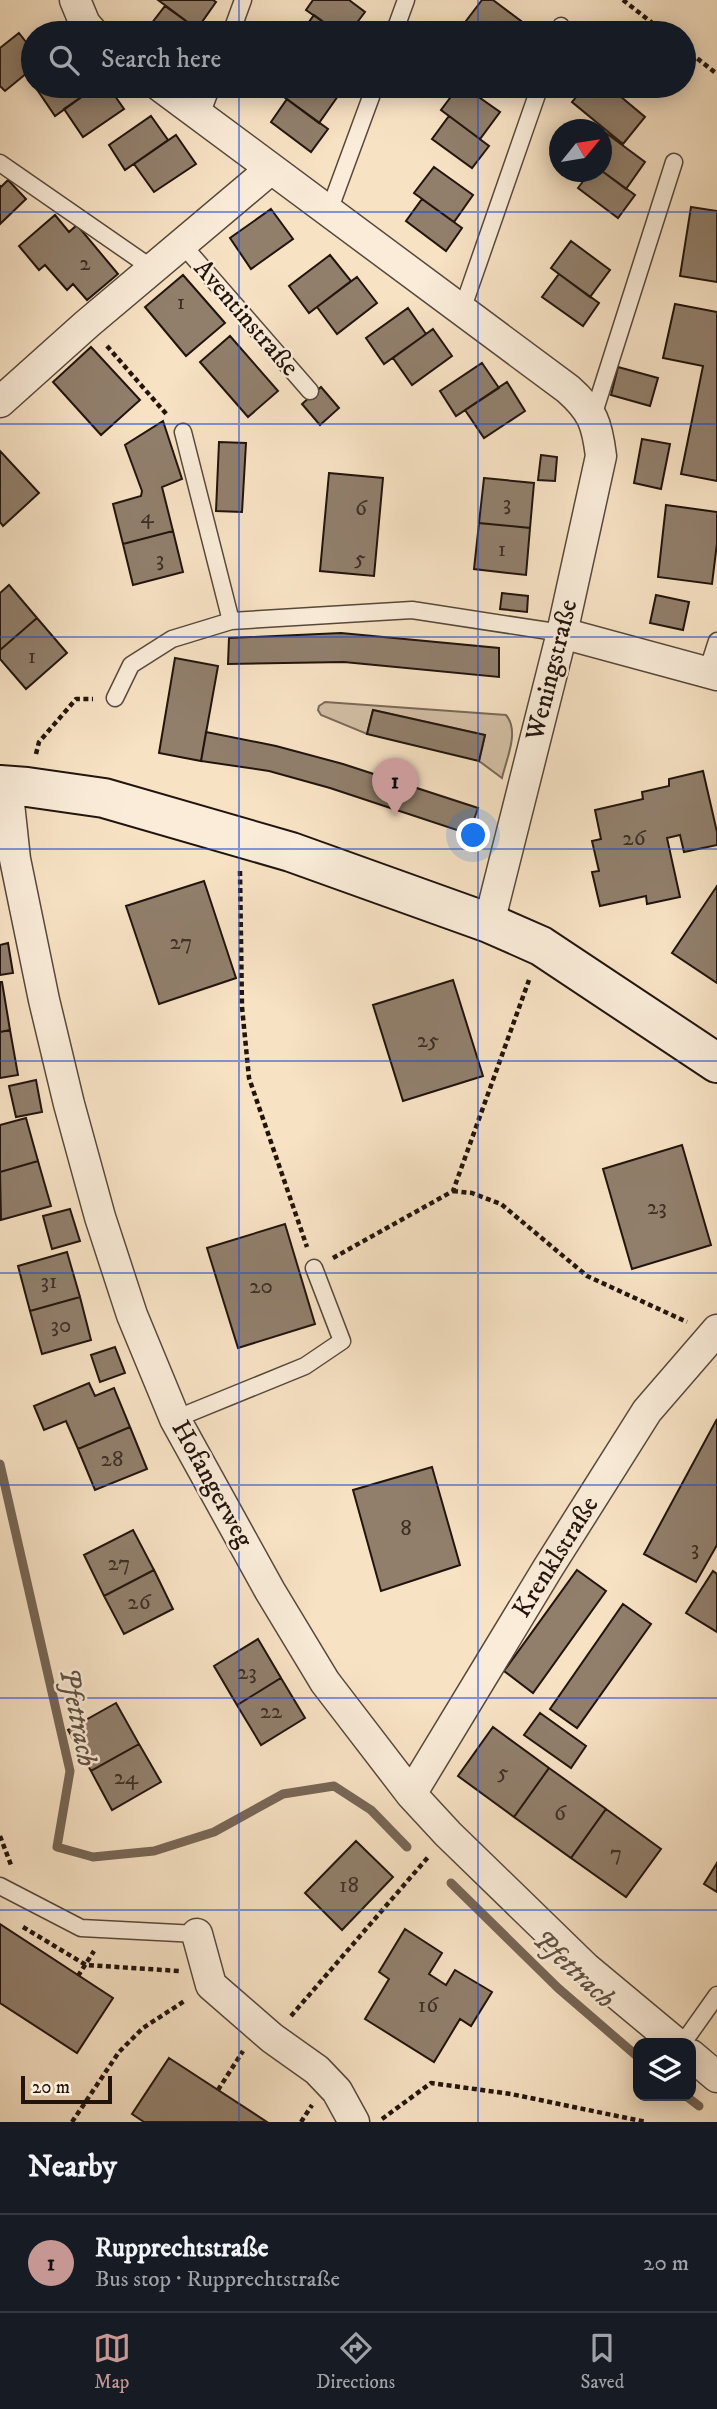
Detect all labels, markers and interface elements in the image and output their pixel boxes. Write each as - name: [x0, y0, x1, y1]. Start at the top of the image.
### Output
- search box: [21, 21, 696, 98]
- icon: search: [45, 41, 83, 79]
- text: Search here: [101, 43, 221, 76]
- north arrow: [549, 119, 612, 182]
- house number: 2: [79, 249, 91, 278]
- street label: Aventinstraße: [186, 253, 306, 383]
- house number: 1: [177, 288, 185, 317]
- house number: 3: [503, 489, 511, 518]
- house number: 6: [355, 494, 368, 523]
- house number: 4: [140, 502, 154, 531]
- house number: 1: [498, 535, 506, 564]
- house number: 5: [354, 544, 366, 573]
- house number: 3: [156, 545, 164, 574]
- street label: Weningstraße: [518, 596, 585, 745]
- house number: 1: [28, 642, 36, 671]
- pin: 1: [372, 758, 418, 816]
- your location: [456, 818, 490, 852]
- house number: 26: [622, 824, 647, 853]
- house number: 27: [170, 928, 192, 957]
- house number: 25: [417, 1026, 439, 1055]
- house number: 23: [647, 1193, 667, 1222]
- house number: 31: [40, 1267, 58, 1296]
- house number: 20: [249, 1272, 273, 1301]
- house number: 30: [51, 1311, 71, 1340]
- street label: Hofangerweg: [164, 1415, 261, 1554]
- house number: 28: [101, 1445, 123, 1474]
- street label: Krenklstraße: [506, 1490, 606, 1624]
- house number: 8: [400, 1514, 412, 1543]
- house number: 3: [691, 1534, 699, 1563]
- house number: 27: [108, 1549, 130, 1578]
- house number: 26: [127, 1588, 152, 1617]
- house number: 23: [237, 1658, 257, 1687]
- water label: Pfettrach: [51, 1665, 105, 1769]
- house number: 22: [260, 1697, 283, 1726]
- house number: 5: [497, 1758, 509, 1787]
- house number: 24: [114, 1763, 139, 1792]
- house number: 6: [554, 1799, 567, 1828]
- house number: 7: [610, 1839, 622, 1868]
- house number: 18: [339, 1871, 359, 1900]
- water label: Pfettrach: [525, 1922, 623, 2016]
- house number: 16: [418, 1991, 439, 2020]
- map controls: [633, 2038, 696, 2101]
- button: layers: [633, 2038, 696, 2101]
- scale bar: [21, 2073, 112, 2105]
- text: 20 m: [32, 2076, 70, 2099]
- text: Nearby: [28, 2149, 117, 2186]
- text: Rupprechtstraße: [95, 2232, 269, 2265]
- text: 1: [47, 2249, 55, 2278]
- text: 20 m: [643, 2249, 689, 2278]
- text: Bus stop · Rupprechtstraße: [95, 2265, 340, 2294]
- tab: Map: [93, 2329, 131, 2394]
- tab: Directions: [316, 2329, 395, 2394]
- tab: Saved: [581, 2329, 624, 2394]

